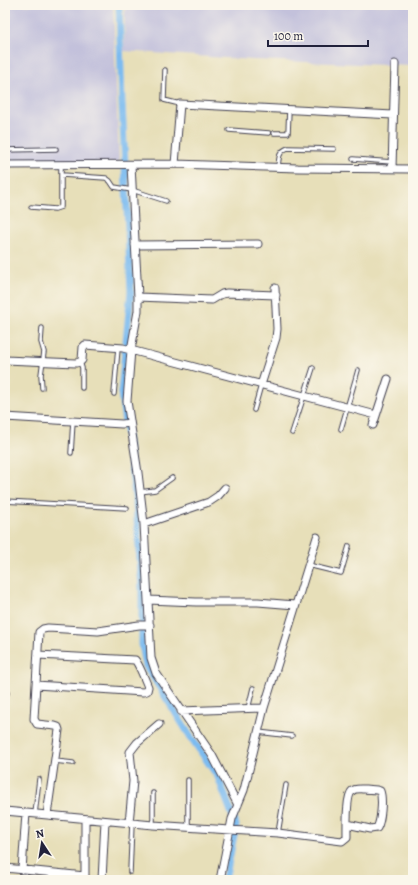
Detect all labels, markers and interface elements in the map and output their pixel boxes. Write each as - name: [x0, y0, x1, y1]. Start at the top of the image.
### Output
- scale bar: [268, 22, 368, 48]
- text: 100 m: [274, 28, 303, 44]
- north arrow: [22, 823, 62, 863]
- text: N: [35, 826, 46, 842]

